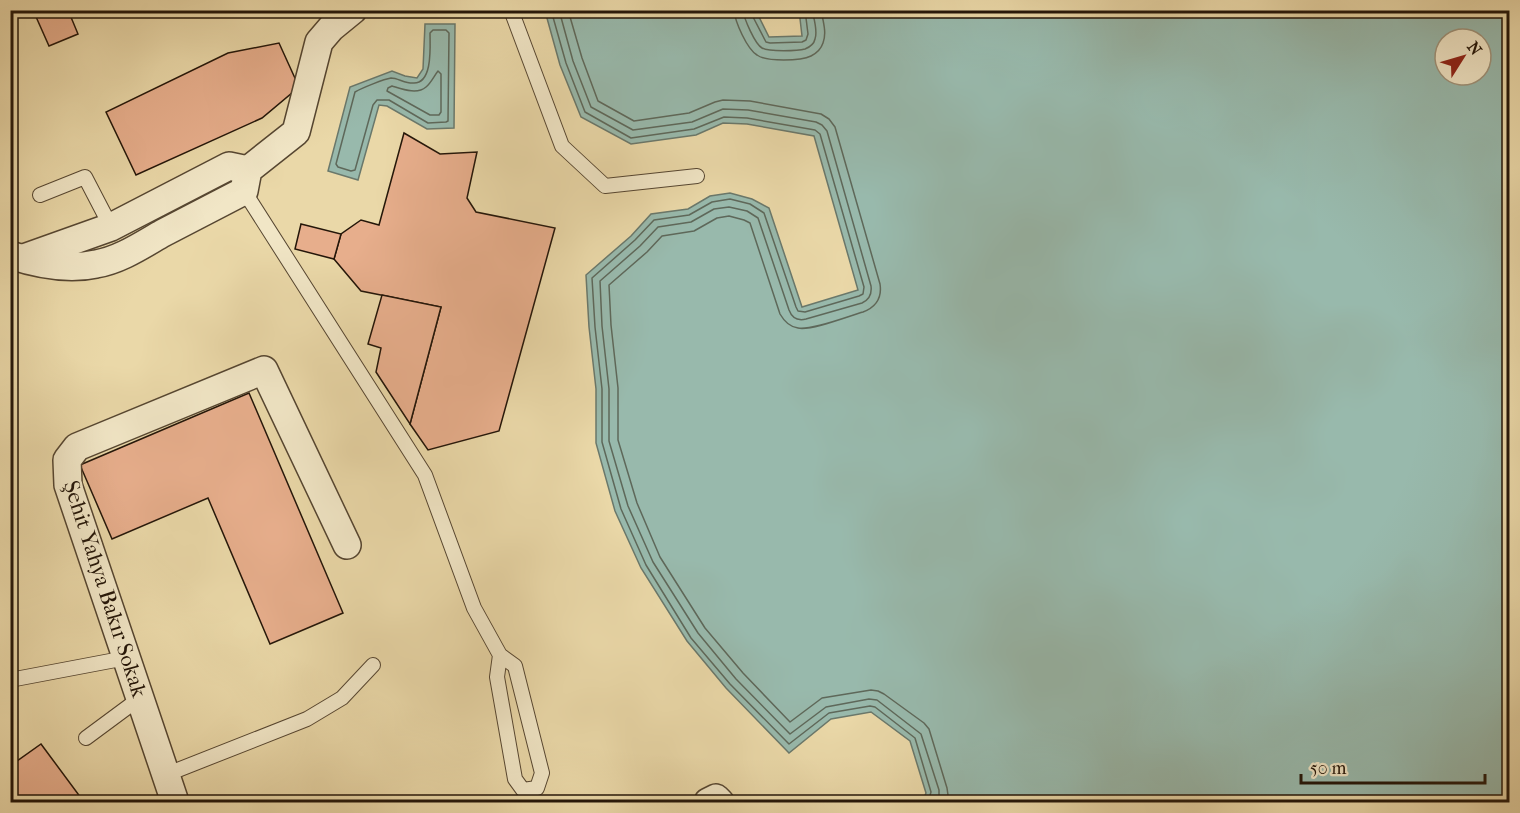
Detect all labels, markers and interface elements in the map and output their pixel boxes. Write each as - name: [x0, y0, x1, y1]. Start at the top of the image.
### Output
- north arrow: [1433, 27, 1493, 87]
- text: N: [1463, 38, 1486, 60]
- street label: Şehit Yahya Bakır Sokak: [58, 477, 153, 701]
- scale bar: [1301, 747, 1486, 785]
- text: 50 m: [1310, 758, 1347, 779]

